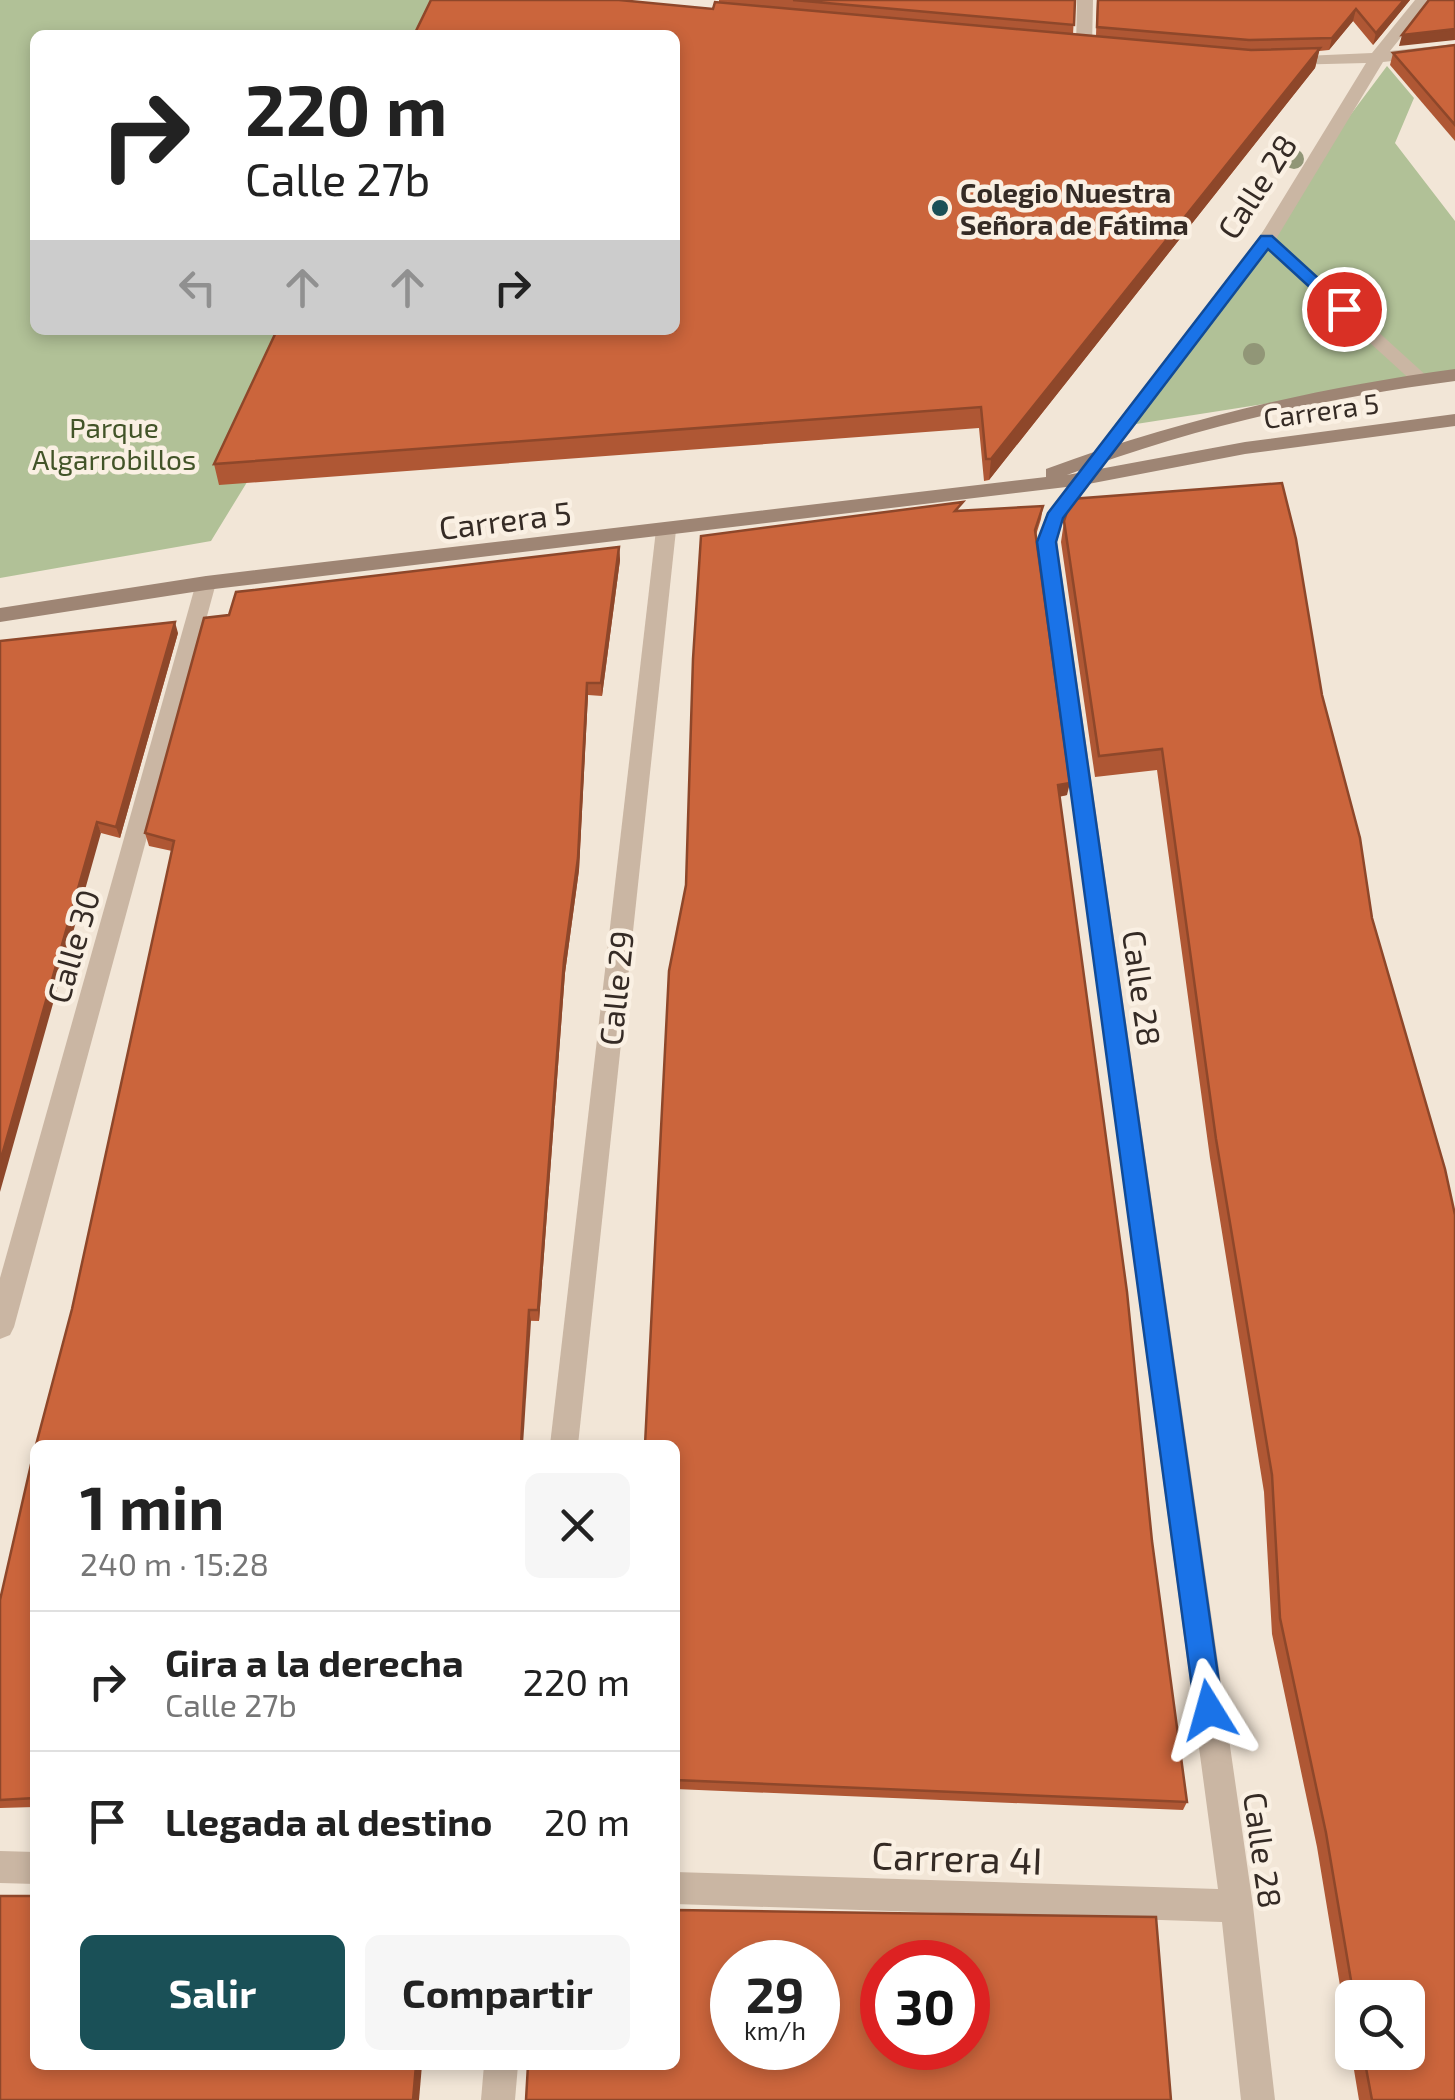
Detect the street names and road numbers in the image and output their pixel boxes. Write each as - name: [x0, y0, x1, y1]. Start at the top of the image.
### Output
- street label: Calle 28: [1208, 127, 1304, 245]
- street label: Carrera 5: [1261, 385, 1381, 435]
- street label: Carrera 5: [437, 492, 573, 546]
- street label: Calle 30: [38, 885, 106, 1007]
- street label: Calle 28: [1116, 928, 1170, 1048]
- street label: Calle 29: [590, 929, 640, 1047]
- street label: Calle 28: [1237, 1790, 1291, 1910]
- street label: Carrera 4I: [871, 1831, 1043, 1883]

